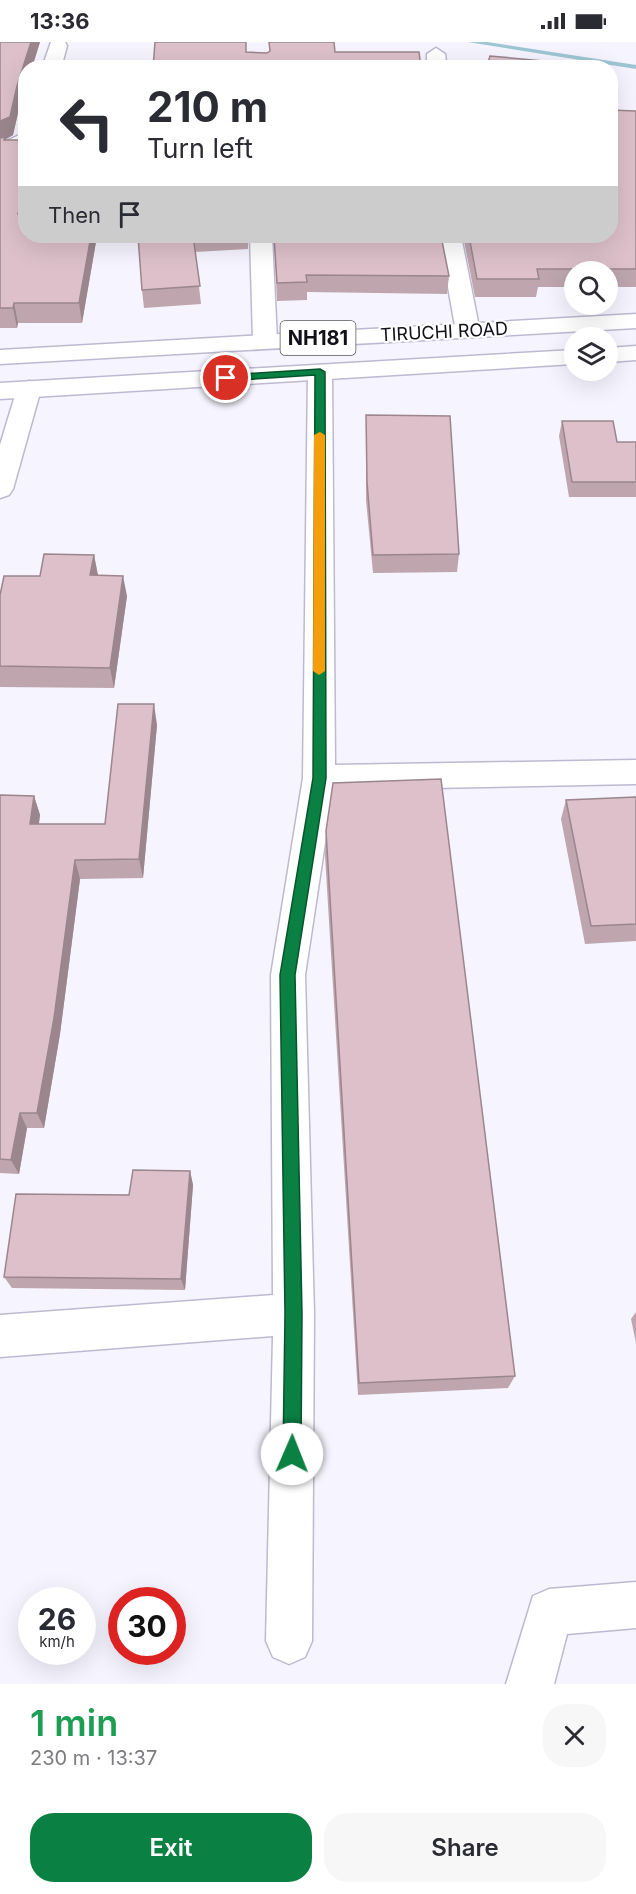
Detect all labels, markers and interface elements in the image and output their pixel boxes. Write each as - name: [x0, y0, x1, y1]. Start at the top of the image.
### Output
- text: 13:36: [30, 8, 90, 34]
- text: 210 m: [147, 81, 268, 132]
- icon: left: [48, 84, 126, 162]
- text: Turn left: [147, 132, 253, 165]
- icon: arrive: [113, 198, 146, 231]
- text: Then: [48, 202, 101, 228]
- map controls: [564, 261, 618, 381]
- button: search: [564, 261, 618, 315]
- street label: TIRUCHI ROAD: [380, 318, 508, 345]
- road number: NH181: [280, 321, 356, 355]
- button: layers: [564, 327, 618, 381]
- pin: [200, 352, 251, 403]
- icon: arrive: [209, 361, 242, 394]
- position arrow: [260, 1422, 324, 1486]
- speed limit sign: 30: [108, 1587, 186, 1665]
- text: 26: [38, 1601, 76, 1637]
- text: km/h: [39, 1632, 75, 1651]
- text: 1 min: [30, 1701, 118, 1745]
- button: close: [543, 1704, 606, 1767]
- text: 230 m · 13:37: [30, 1746, 157, 1770]
- button: Exit: [30, 1813, 312, 1882]
- button: Share: [324, 1813, 606, 1882]

